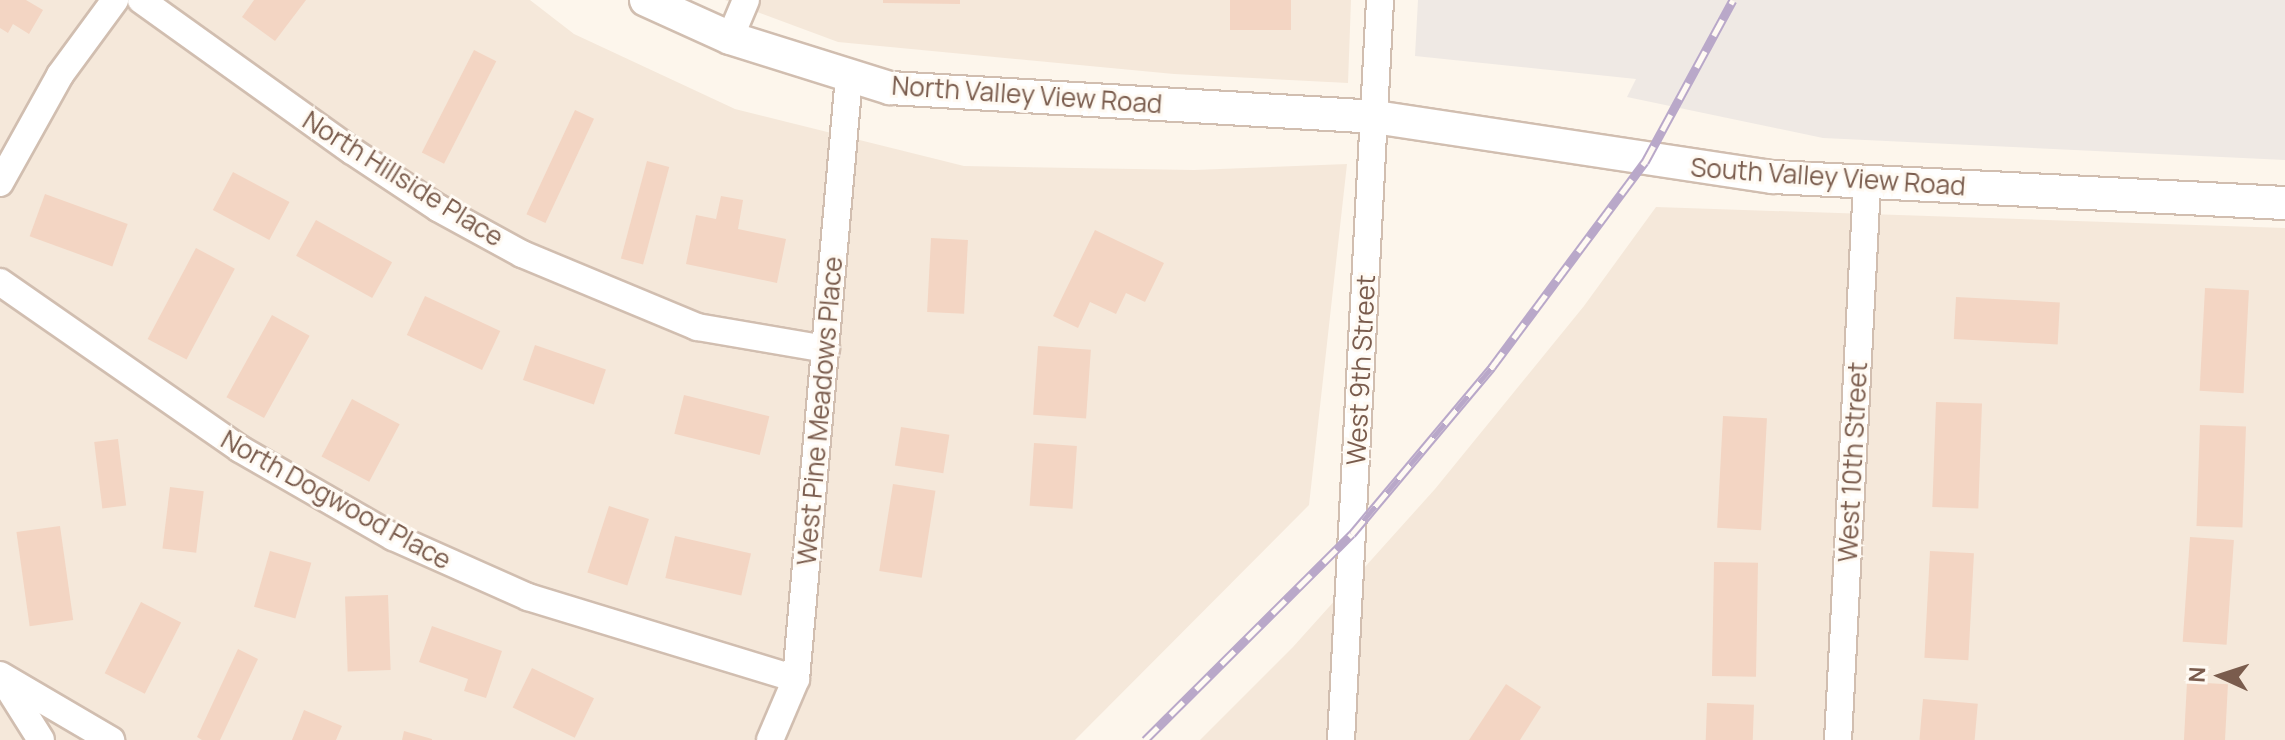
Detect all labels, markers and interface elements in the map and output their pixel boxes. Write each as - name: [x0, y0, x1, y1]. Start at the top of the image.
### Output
- street label: North Valley View Road: [891, 70, 1163, 120]
- street label: North Hillside Place: [297, 105, 509, 253]
- street label: South Valley View Road: [1689, 152, 1967, 202]
- street label: West Pine Meadows Place: [791, 255, 849, 567]
- street label: West 9th Street: [1340, 274, 1382, 466]
- street label: West 10th Street: [1832, 361, 1874, 563]
- street label: North Dogwood Place: [216, 424, 456, 576]
- north arrow: [2181, 636, 2261, 716]
- text: N: [2182, 666, 2212, 683]

